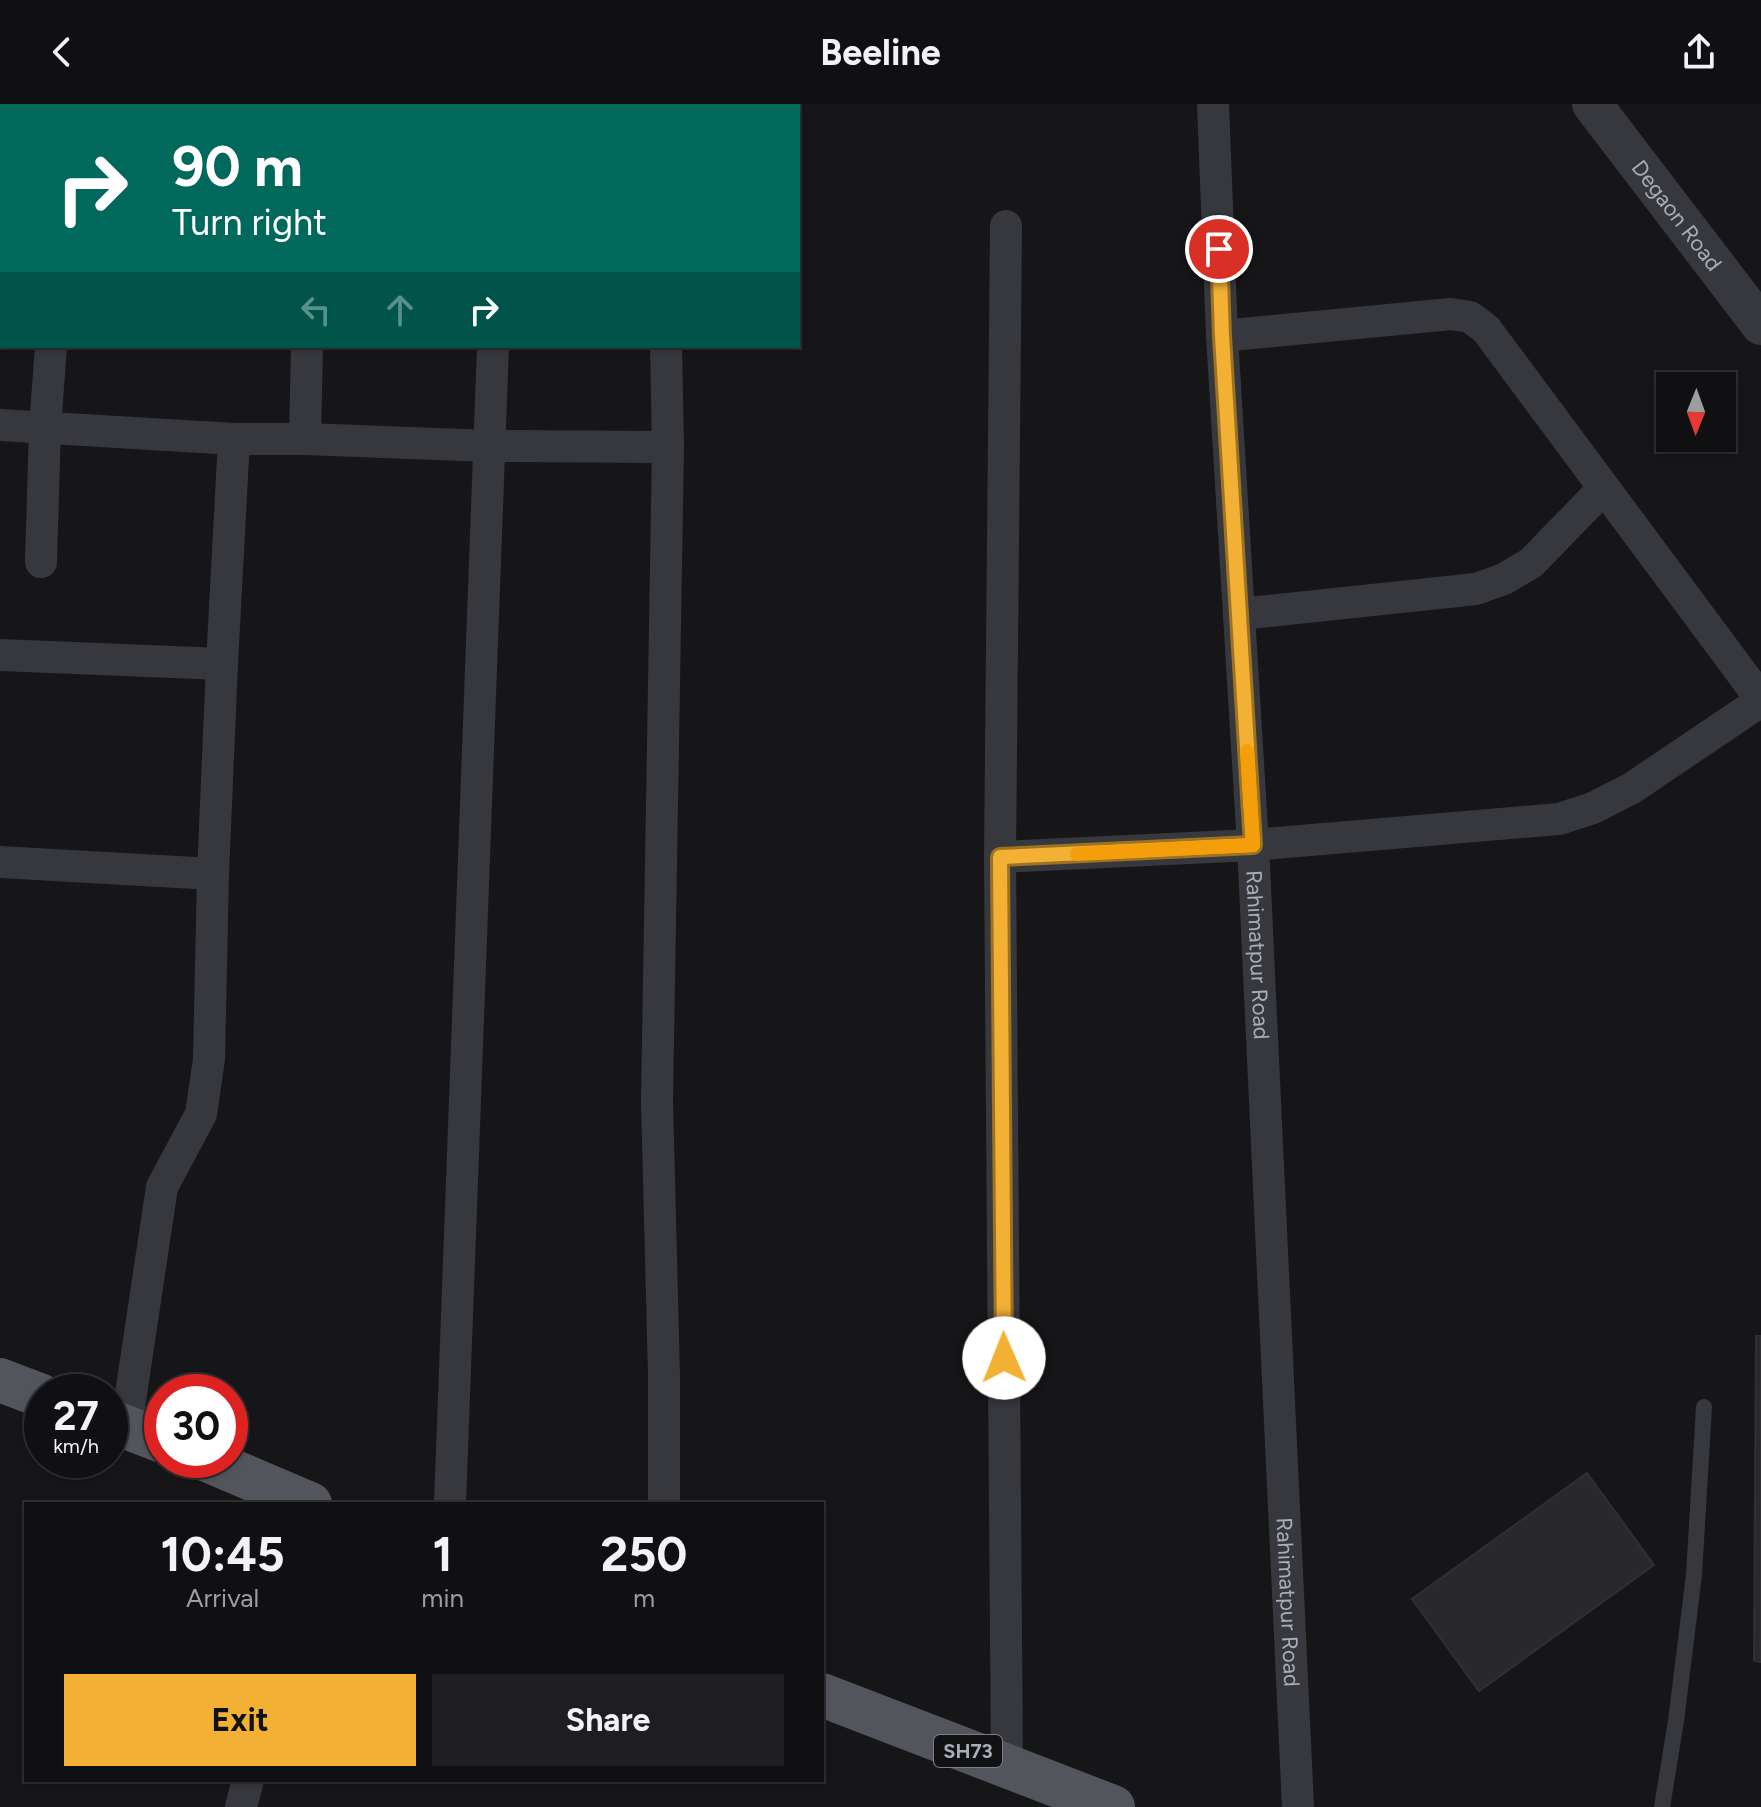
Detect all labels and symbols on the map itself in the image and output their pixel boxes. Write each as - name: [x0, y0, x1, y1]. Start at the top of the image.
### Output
- street label: Degaon Road: [1626, 154, 1728, 276]
- pin: [1185, 215, 1253, 283]
- north arrow: [1656, 372, 1736, 452]
- street label: Rahimatpur Road: [1241, 869, 1276, 1040]
- position arrow: [962, 1316, 1046, 1400]
- speed limit sign: 30: [144, 1374, 248, 1478]
- street label: Rahimatpur Road: [1271, 1517, 1306, 1687]
- road number: SH73: [934, 1735, 1002, 1767]

